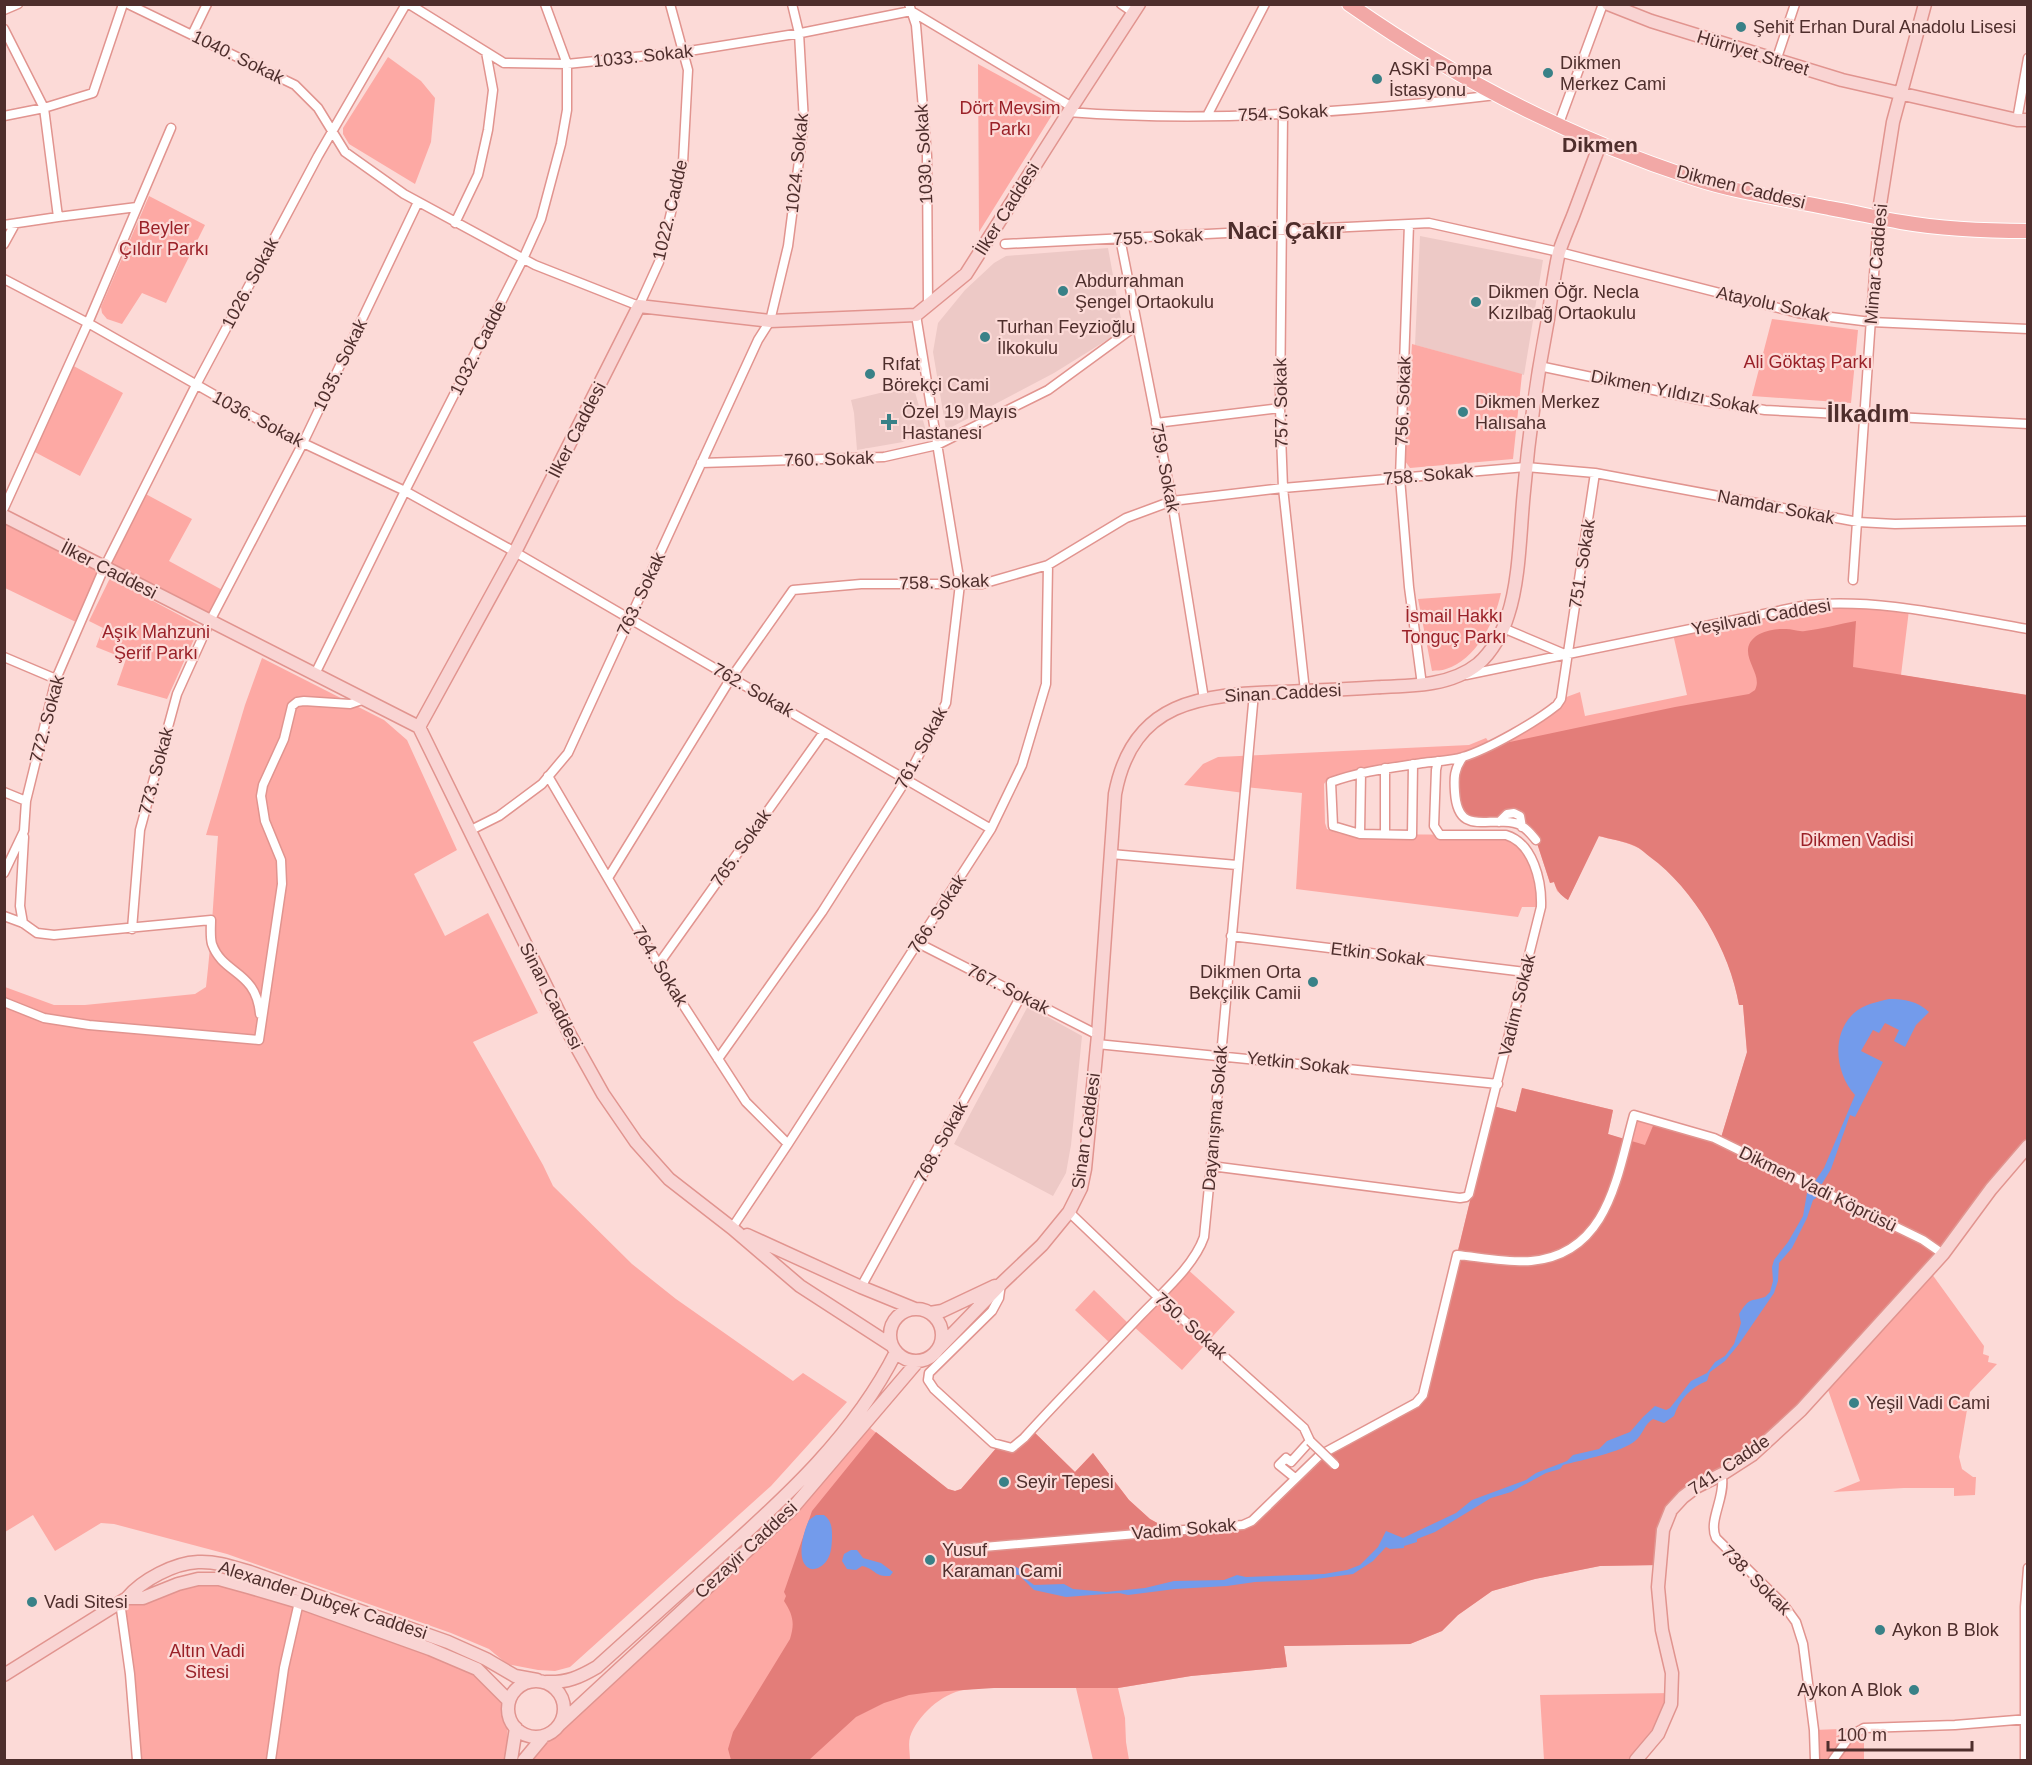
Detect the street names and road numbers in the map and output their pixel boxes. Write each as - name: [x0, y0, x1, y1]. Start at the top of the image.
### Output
- street label: 1040. Sokak: [189, 26, 288, 88]
- street label: Hürriyet Street: [1695, 26, 1811, 80]
- street label: 1033. Sokak: [592, 41, 695, 71]
- street label: 754. Sokak: [1238, 101, 1329, 125]
- street label: 1030. Sokak: [911, 103, 937, 204]
- street label: 1024. Sokak: [782, 111, 812, 214]
- street label: 1022. Cadde: [649, 158, 691, 262]
- street label: İlker Caddesi: [971, 159, 1043, 259]
- street label: Dikmen Caddesi: [1675, 161, 1807, 213]
- street label: Mimar Caddesi: [1861, 203, 1891, 325]
- street label: 755. Sokak: [1113, 225, 1204, 249]
- street label: 1026. Sokak: [218, 233, 283, 332]
- street label: Atayolu Sokak: [1715, 282, 1832, 326]
- street label: 1032. Cadde: [446, 298, 510, 398]
- street label: 1035. Sokak: [309, 315, 371, 414]
- street label: 756. Sokak: [1391, 355, 1415, 446]
- street label: 757. Sokak: [1270, 357, 1292, 448]
- street label: Dikmen Yıldızı Sokak: [1589, 366, 1762, 418]
- street label: İlker Caddesi: [544, 379, 610, 481]
- street label: 1036. Sokak: [209, 387, 308, 452]
- street label: 759. Sokak: [1147, 422, 1184, 515]
- street label: 760. Sokak: [784, 447, 875, 471]
- street label: 758. Sokak: [1382, 461, 1475, 489]
- street label: Namdar Sokak: [1716, 486, 1837, 528]
- street label: 751. Sokak: [1565, 517, 1599, 610]
- street label: İlker Caddesi: [58, 537, 160, 603]
- street label: 763. Sokak: [613, 548, 670, 639]
- street label: 758. Sokak: [899, 570, 990, 594]
- street label: Yeşilvadi Caddesi: [1690, 595, 1832, 639]
- street label: 762. Sokak: [709, 659, 798, 722]
- street label: 772. Sokak: [26, 672, 69, 765]
- street label: Sinan Caddesi: [1224, 680, 1342, 706]
- street label: 761. Sokak: [891, 703, 951, 792]
- street label: 773. Sokak: [135, 724, 178, 817]
- street label: 765. Sokak: [707, 805, 776, 891]
- street label: 766. Sokak: [904, 870, 970, 957]
- street label: 764. Sokak: [628, 922, 692, 1011]
- street label: Etkin Sokak: [1330, 938, 1427, 970]
- street label: Sinan Caddesi: [516, 939, 586, 1053]
- street label: Vadim Sokak: [1495, 951, 1540, 1058]
- street label: 767. Sokak: [963, 960, 1054, 1019]
- street label: Dayanışma Sokak: [1199, 1043, 1231, 1192]
- street label: Yetkin Sokak: [1246, 1048, 1351, 1078]
- street label: Sinan Caddesi: [1068, 1072, 1104, 1190]
- street label: 768. Sokak: [910, 1097, 972, 1186]
- street label: Dikmen Vadi Köprüsü: [1736, 1142, 1900, 1236]
- street label: 750. Sokak: [1151, 1288, 1232, 1364]
- street label: 741. Cadde: [1685, 1431, 1773, 1499]
- street label: Cezayir Caddesi: [691, 1498, 801, 1602]
- street label: Vadim Sokak: [1131, 1514, 1238, 1544]
- street label: 738. Sokak: [1717, 1541, 1796, 1620]
- street label: Alexander Dubçek Caddesi: [216, 1557, 430, 1643]

